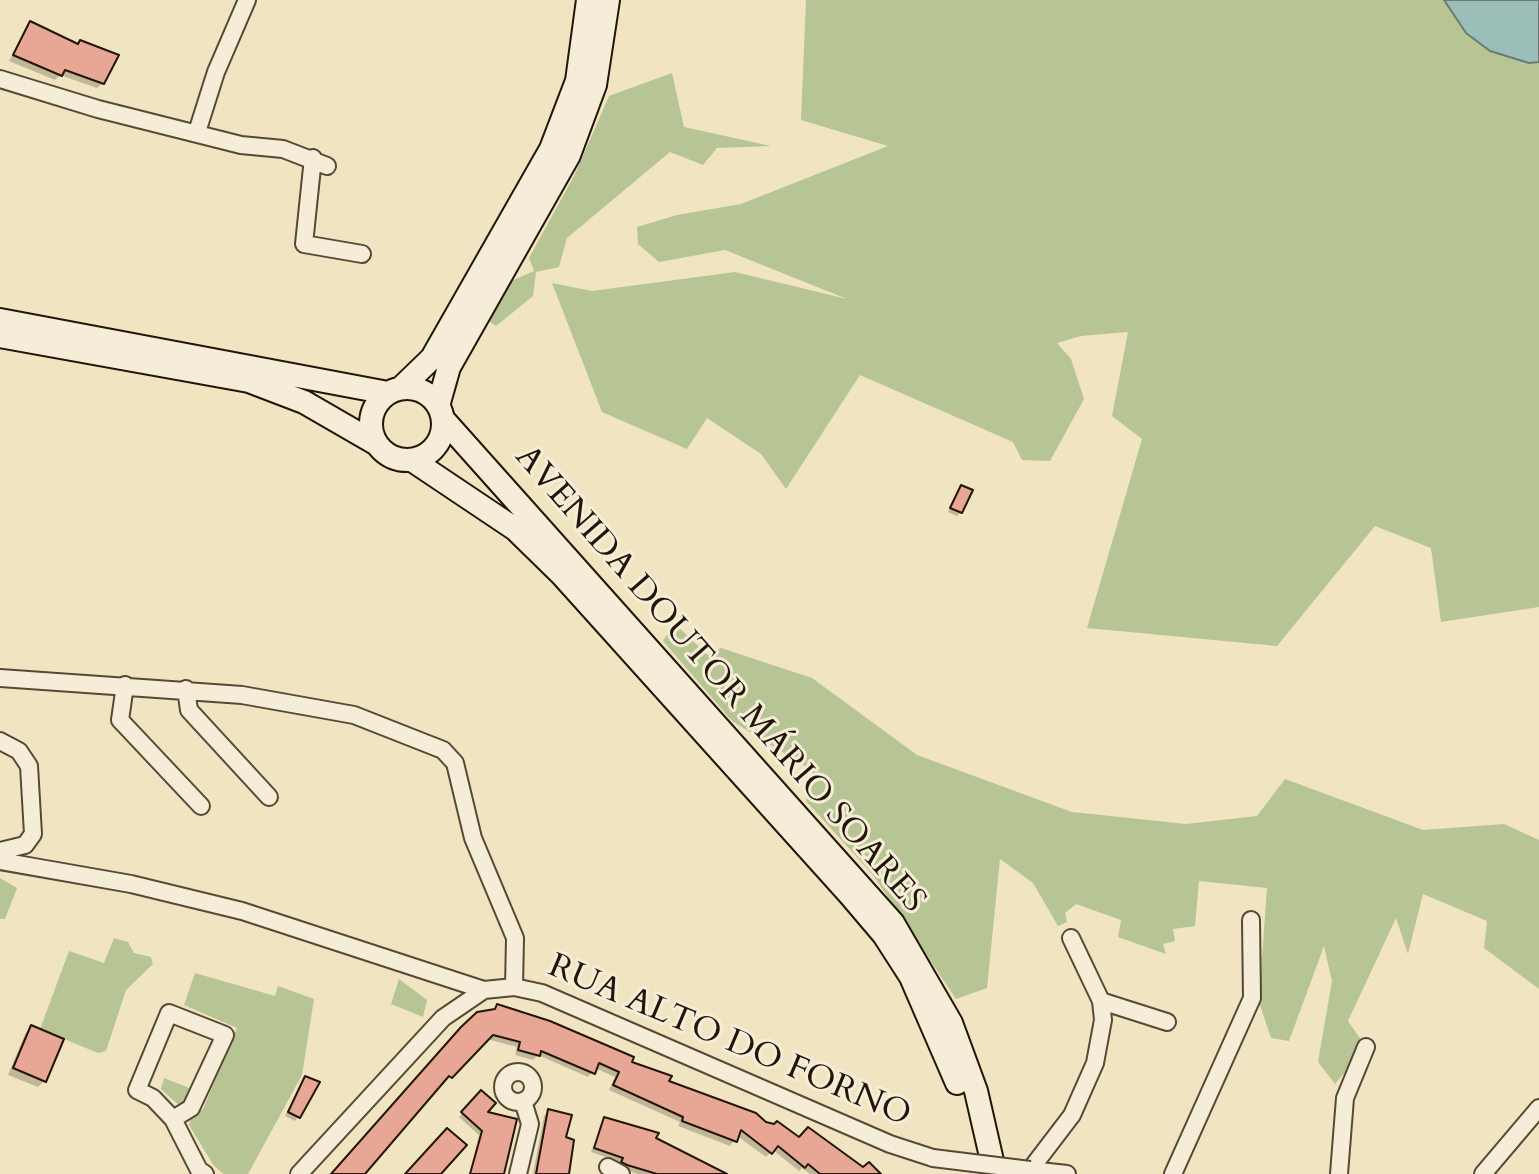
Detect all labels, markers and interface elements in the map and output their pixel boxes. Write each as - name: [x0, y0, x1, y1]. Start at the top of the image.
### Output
- street label: AVENIDA DOUTOR MÁRIO SOARES: [505, 438, 933, 922]
- street label: RUA ALTO DO FORNO: [542, 947, 916, 1137]

